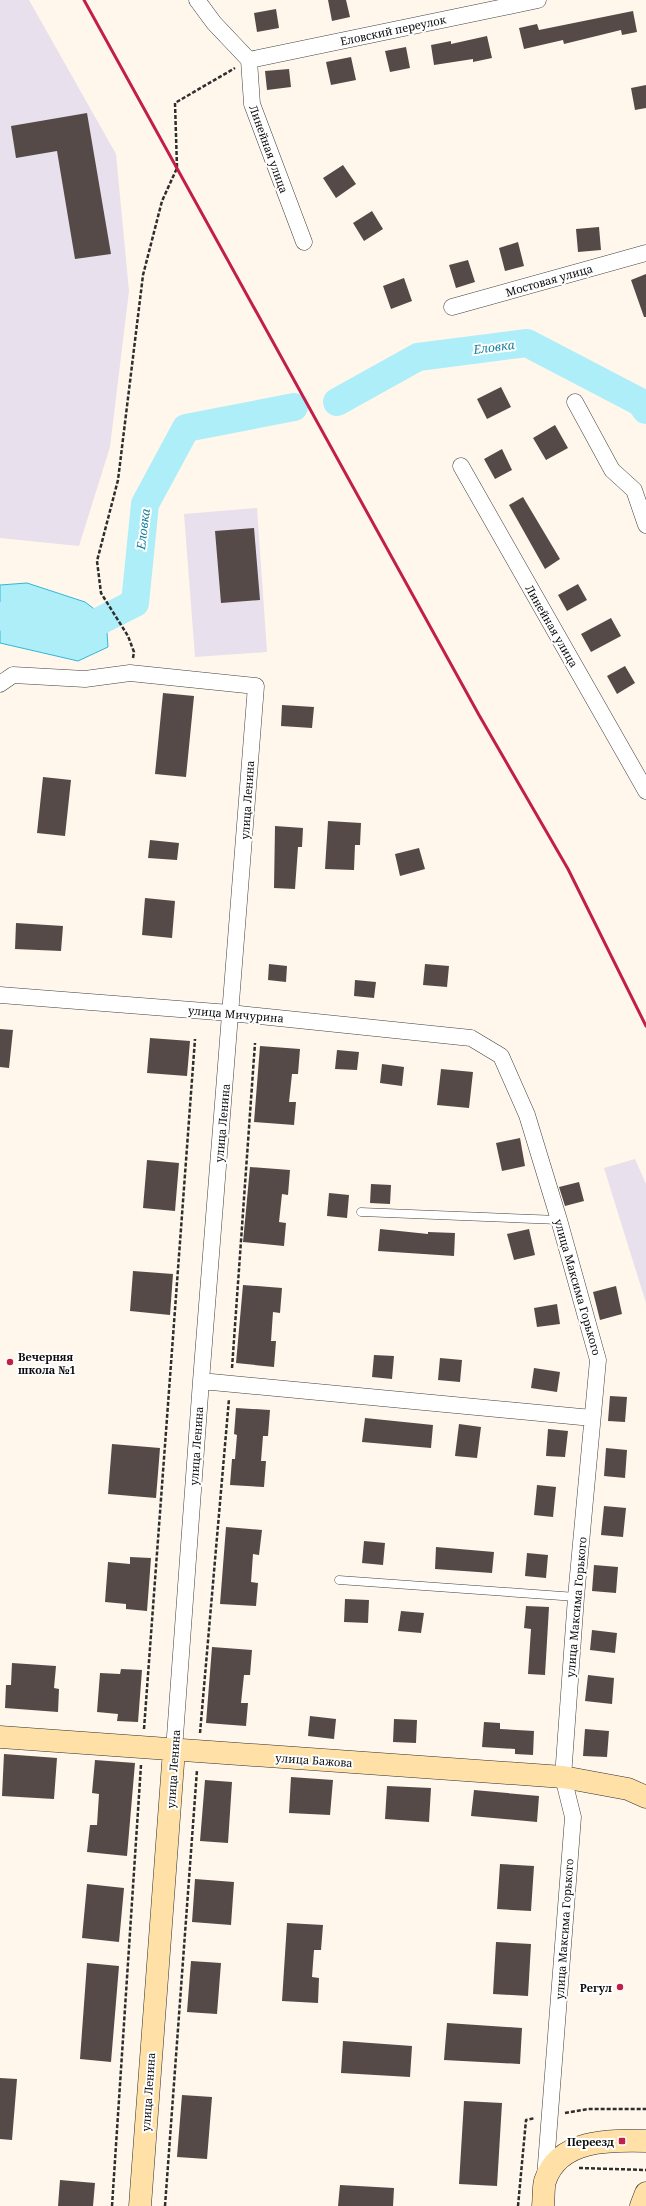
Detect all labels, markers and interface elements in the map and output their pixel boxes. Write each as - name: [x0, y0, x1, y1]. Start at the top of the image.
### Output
- street label: Еловский переулок: [339, 11, 448, 49]
- street label: Линейная улица: [246, 103, 292, 195]
- street label: Мостовая улица: [504, 260, 594, 300]
- water label: Еловка: [472, 336, 516, 358]
- water label: Еловка: [132, 507, 154, 551]
- street label: Линейная улица: [522, 582, 582, 670]
- street label: улица Ленина: [237, 760, 257, 840]
- street label: улица Мичурина: [188, 1002, 284, 1026]
- street label: улица Ленина: [211, 1083, 233, 1163]
- street label: улица Максима Горького: [551, 1217, 605, 1357]
- place label: Вечерняя школа №1: [18, 1349, 76, 1377]
- marker: Вечерняя школа №1: [5, 1357, 15, 1367]
- street label: улица Ленина: [186, 1406, 206, 1486]
- street label: улица Максима Горького: [562, 1536, 590, 1678]
- street label: улица Ленина: [163, 1729, 183, 1809]
- street label: улица Бажова: [275, 1750, 353, 1770]
- street label: улица Максима Горького: [552, 1858, 576, 2000]
- place label: Регул: [580, 1980, 612, 1995]
- marker: Регул: [615, 1982, 625, 1992]
- street label: улица Ленина: [138, 2052, 158, 2132]
- place label: Переезд: [567, 2134, 614, 2149]
- marker: Переезд: [617, 2136, 627, 2146]

